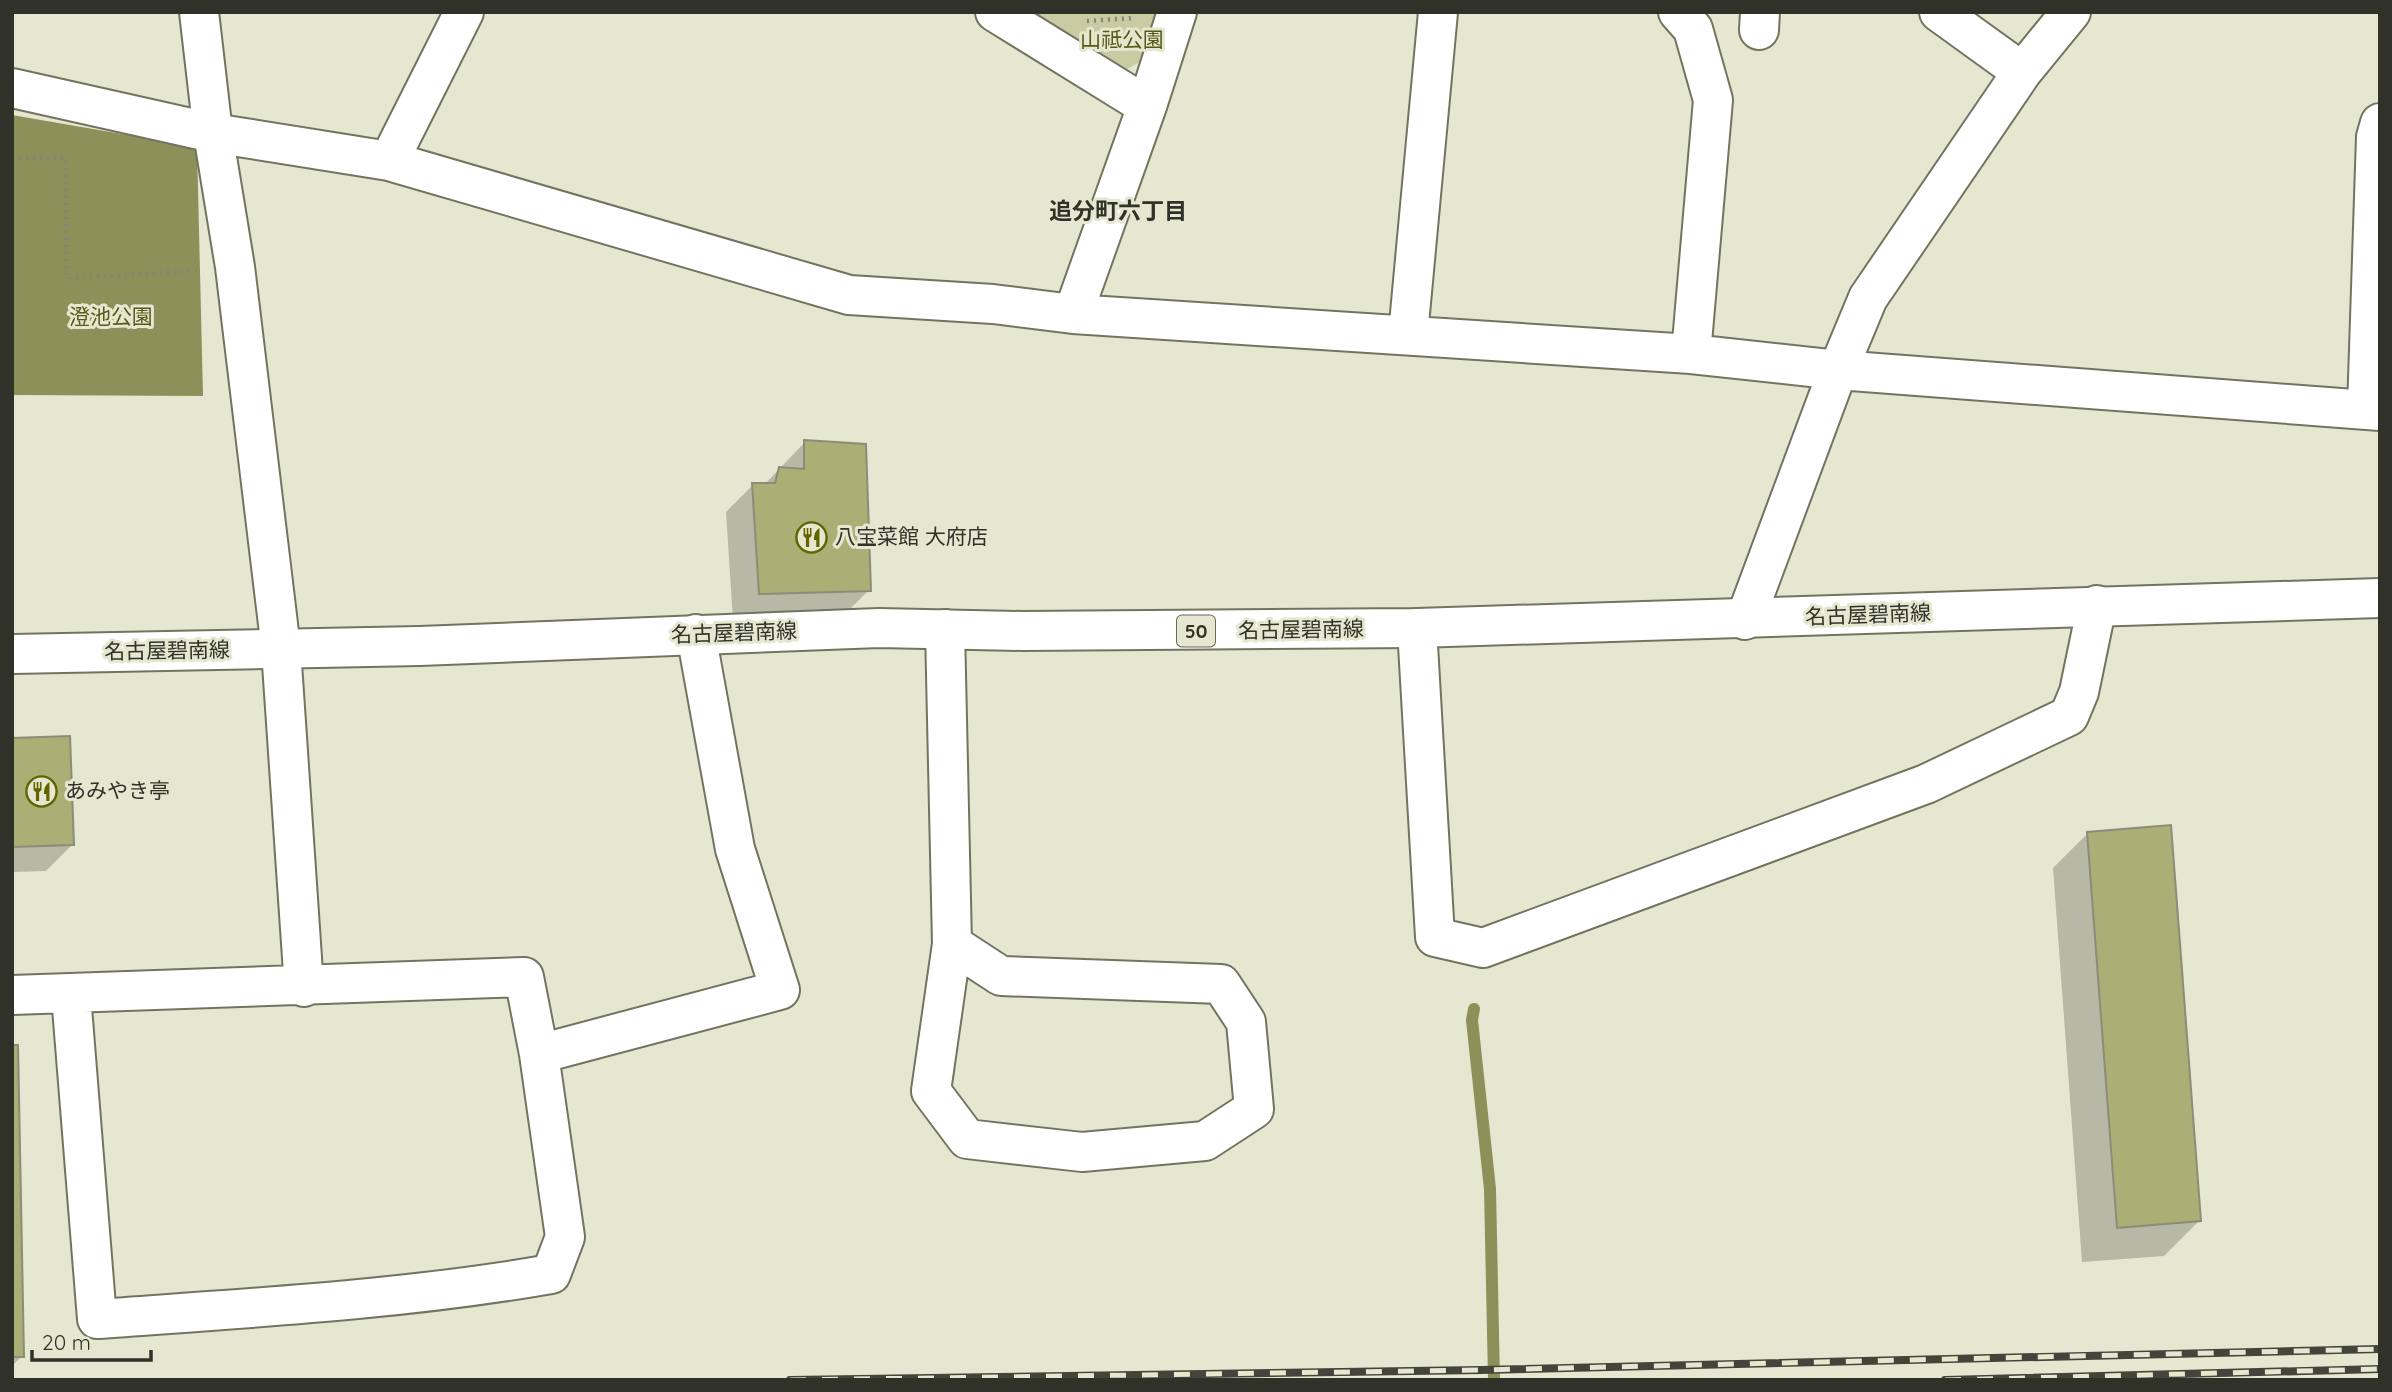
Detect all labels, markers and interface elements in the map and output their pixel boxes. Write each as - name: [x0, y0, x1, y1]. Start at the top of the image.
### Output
- park label: 山祗公園: [1080, 26, 1164, 52]
- district label: 追分町六丁目: [1049, 196, 1187, 225]
- park label: 澄池公園: [69, 303, 153, 329]
- restaurant icon: 八宝菜館 大府店: [795, 520, 829, 554]
- place label: 八宝菜館 大府店: [835, 523, 988, 549]
- street label: 名古屋碧南線: [1805, 599, 1931, 629]
- street label: 名古屋碧南線: [1238, 615, 1364, 643]
- road number: 50: [1177, 616, 1215, 646]
- street label: 名古屋碧南線: [671, 617, 797, 647]
- street label: 名古屋碧南線: [104, 636, 230, 664]
- restaurant icon: あみやき亭: [25, 774, 59, 808]
- place label: あみやき亭: [65, 777, 170, 803]
- scale bar: [32, 1318, 150, 1362]
- text: 20 m: [42, 1329, 91, 1355]

